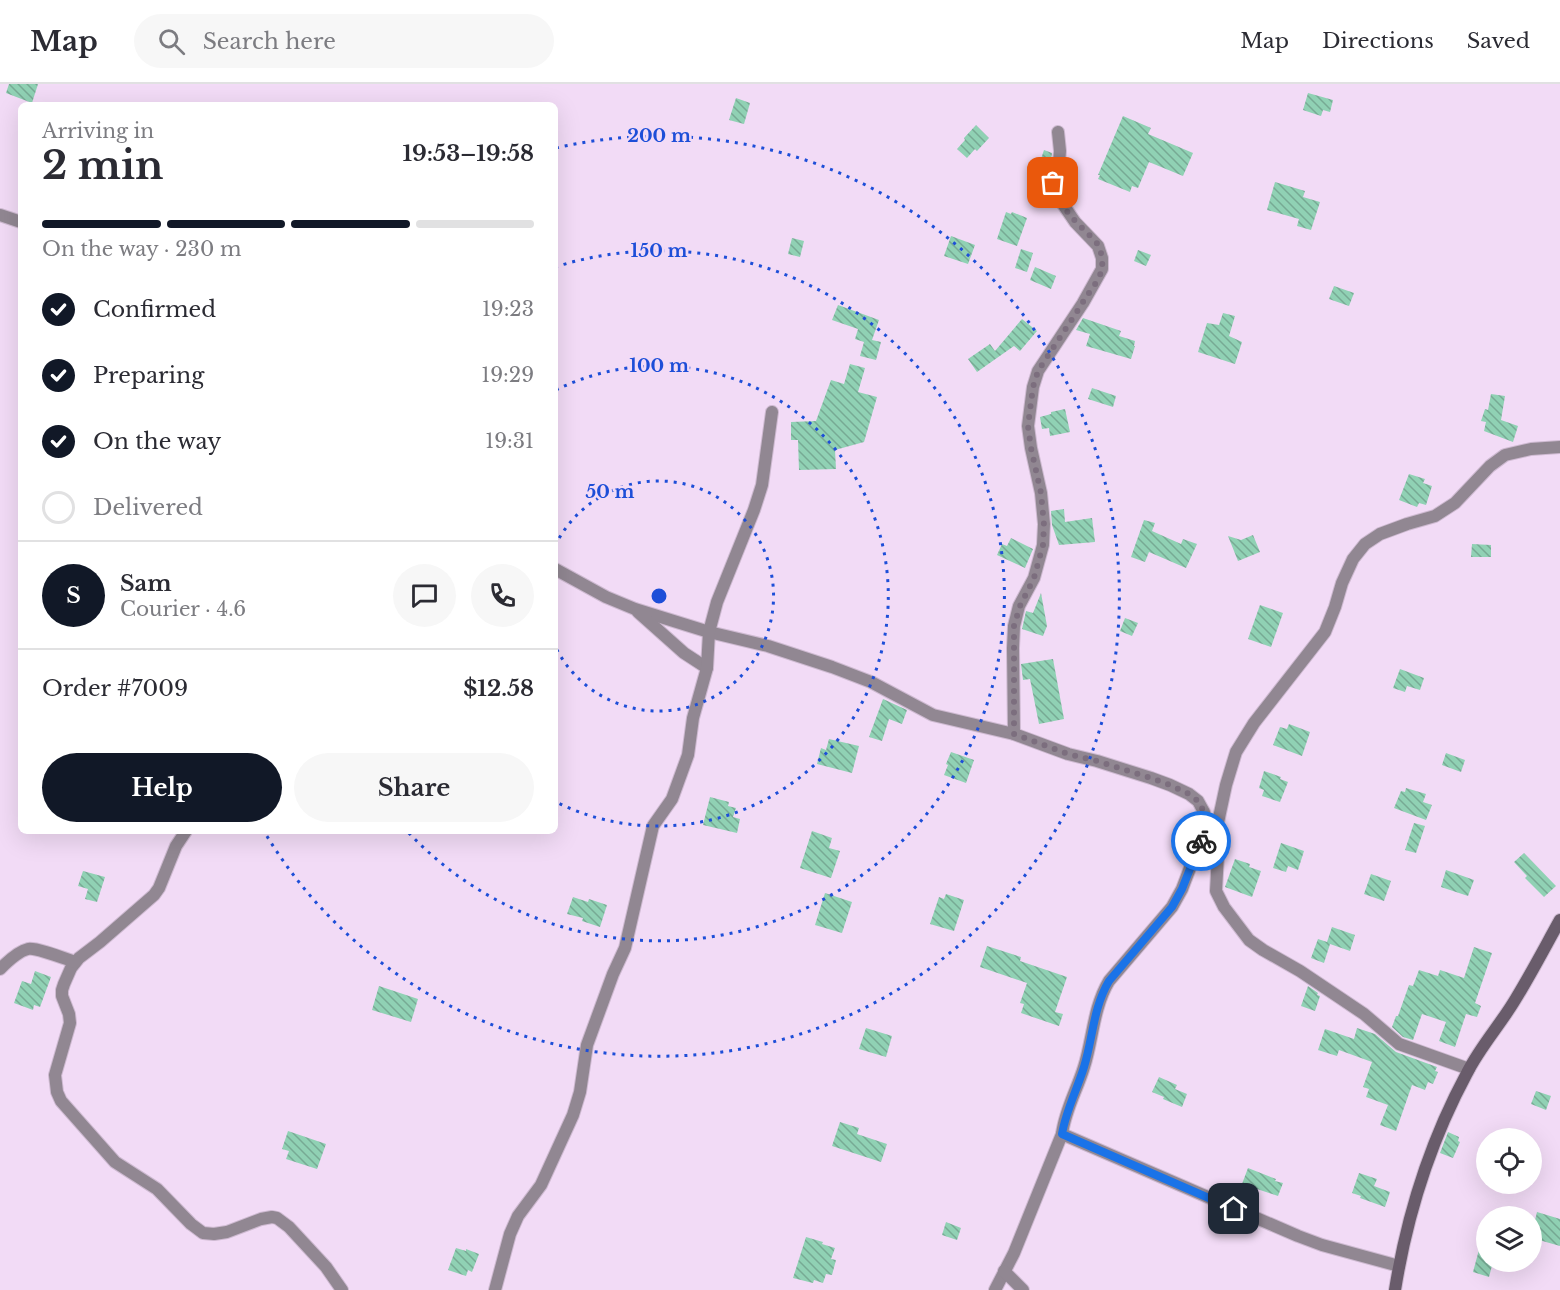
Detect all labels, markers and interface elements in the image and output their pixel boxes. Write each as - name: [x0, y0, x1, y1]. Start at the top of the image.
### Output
- search box: [134, 14, 554, 68]
- text: Map: [30, 24, 98, 59]
- icon: search: [155, 25, 188, 58]
- text: Search here: [203, 28, 336, 55]
- text: Map: [1240, 28, 1289, 54]
- text: Directions: [1322, 28, 1434, 54]
- text: Saved: [1467, 28, 1530, 54]
- text: Arriving in: [42, 119, 154, 143]
- text: 200 m: [627, 125, 691, 147]
- text: 19:53–19:58: [402, 140, 534, 167]
- text: 2 min: [42, 141, 163, 190]
- pin: [1027, 157, 1078, 208]
- icon: bag: [1036, 166, 1069, 199]
- text: On the way · 230 m: [42, 237, 241, 261]
- text: 150 m: [631, 240, 688, 262]
- icon: check: [42, 293, 75, 326]
- text: Confirmed: [93, 296, 216, 323]
- text: 19:23: [482, 297, 534, 321]
- text: 100 m: [629, 355, 689, 377]
- icon: check: [42, 359, 75, 392]
- text: Preparing: [93, 362, 204, 389]
- text: 19:29: [481, 363, 534, 387]
- icon: check: [42, 425, 75, 458]
- text: On the way: [93, 428, 221, 455]
- text: 19:31: [485, 429, 534, 453]
- text: 50 m: [586, 481, 635, 503]
- text: Delivered: [93, 494, 203, 521]
- button: chat: [393, 564, 456, 627]
- button: phone: [471, 564, 534, 627]
- text: Sam: [120, 570, 172, 597]
- text: S: [66, 582, 81, 609]
- centre of rings: [649, 586, 669, 606]
- text: Courier · 4.6: [120, 597, 246, 621]
- text: Order #7009: [42, 675, 188, 702]
- text: $12.58: [463, 675, 534, 702]
- button: Help: [42, 753, 282, 822]
- button: Share: [294, 753, 534, 822]
- courier: [1171, 811, 1231, 871]
- icon: bike: [1185, 825, 1218, 858]
- map controls: [1476, 1128, 1542, 1272]
- button: locate: [1476, 1128, 1542, 1194]
- pin: [1208, 1183, 1259, 1234]
- icon: home: [1217, 1192, 1250, 1225]
- button: layers: [1476, 1206, 1542, 1272]

